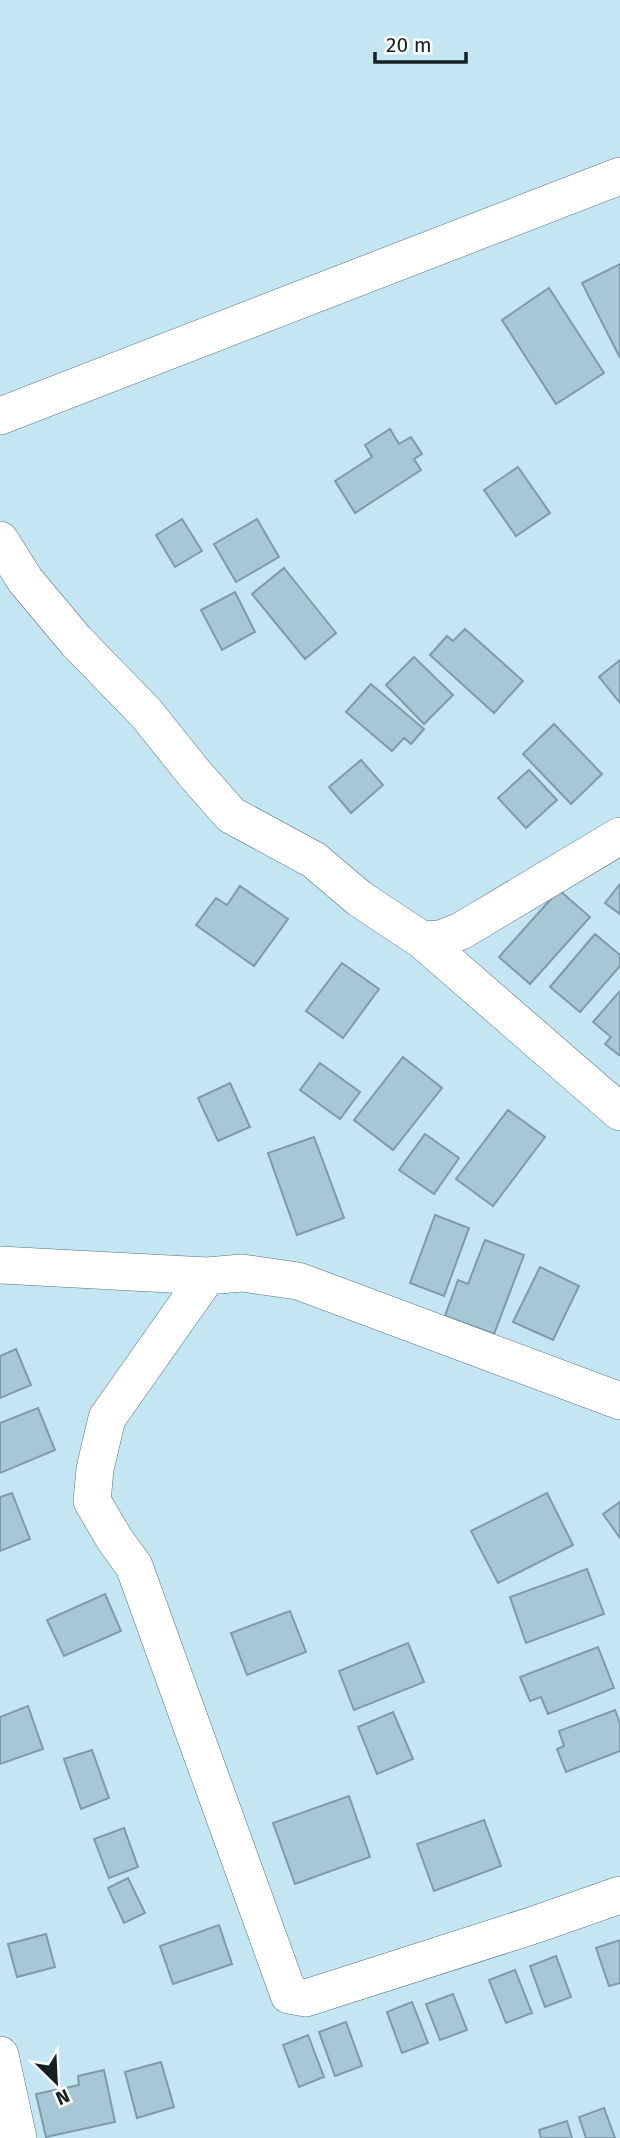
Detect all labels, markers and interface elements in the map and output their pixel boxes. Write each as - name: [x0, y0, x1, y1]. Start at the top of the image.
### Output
- scale bar: [375, 21, 466, 65]
- text: 20 m: [386, 32, 432, 58]
- north arrow: [21, 2047, 91, 2117]
- text: N: [52, 2084, 73, 2110]

